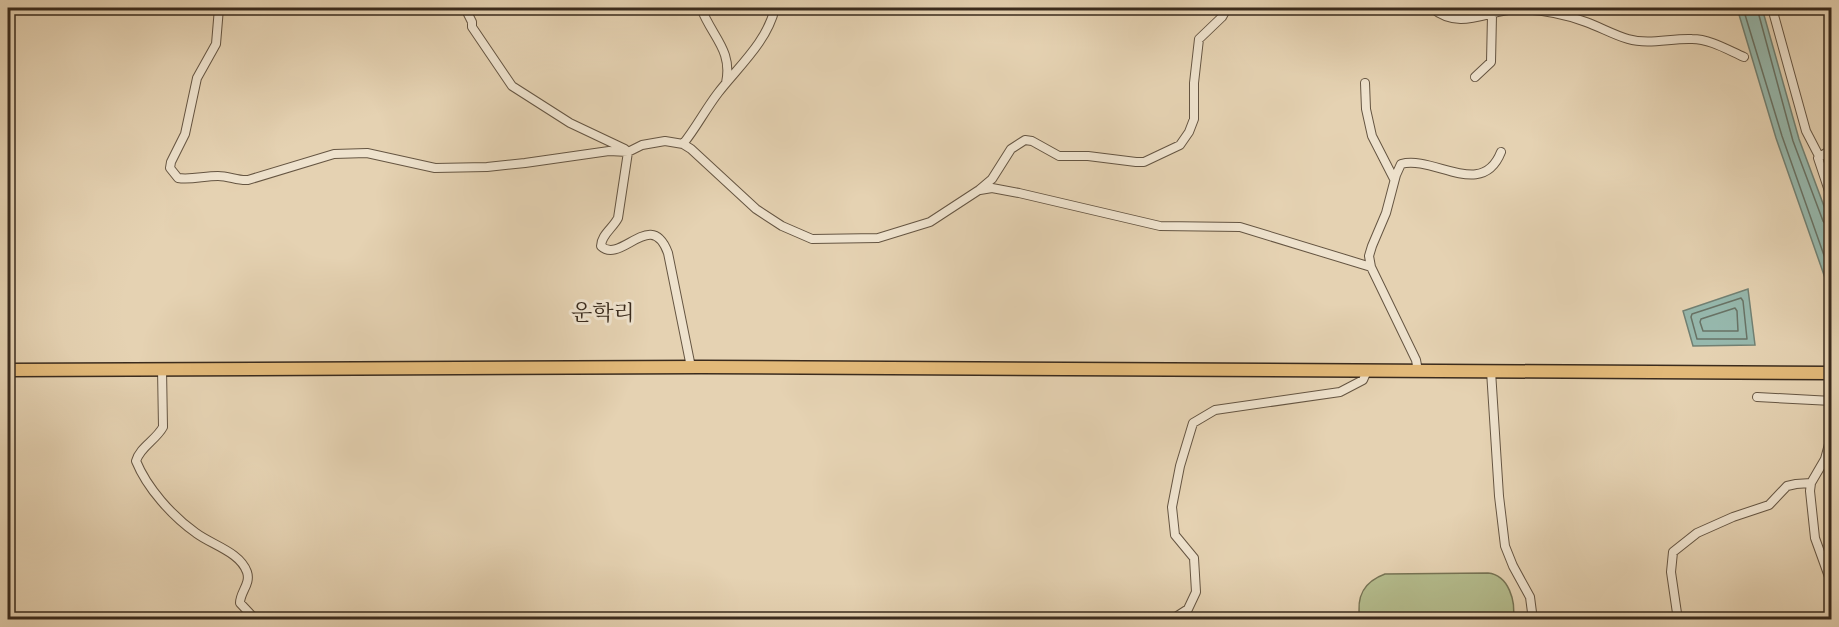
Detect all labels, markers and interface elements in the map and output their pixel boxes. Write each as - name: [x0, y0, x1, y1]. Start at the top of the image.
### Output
- district label: 운학리: [571, 300, 635, 327]

